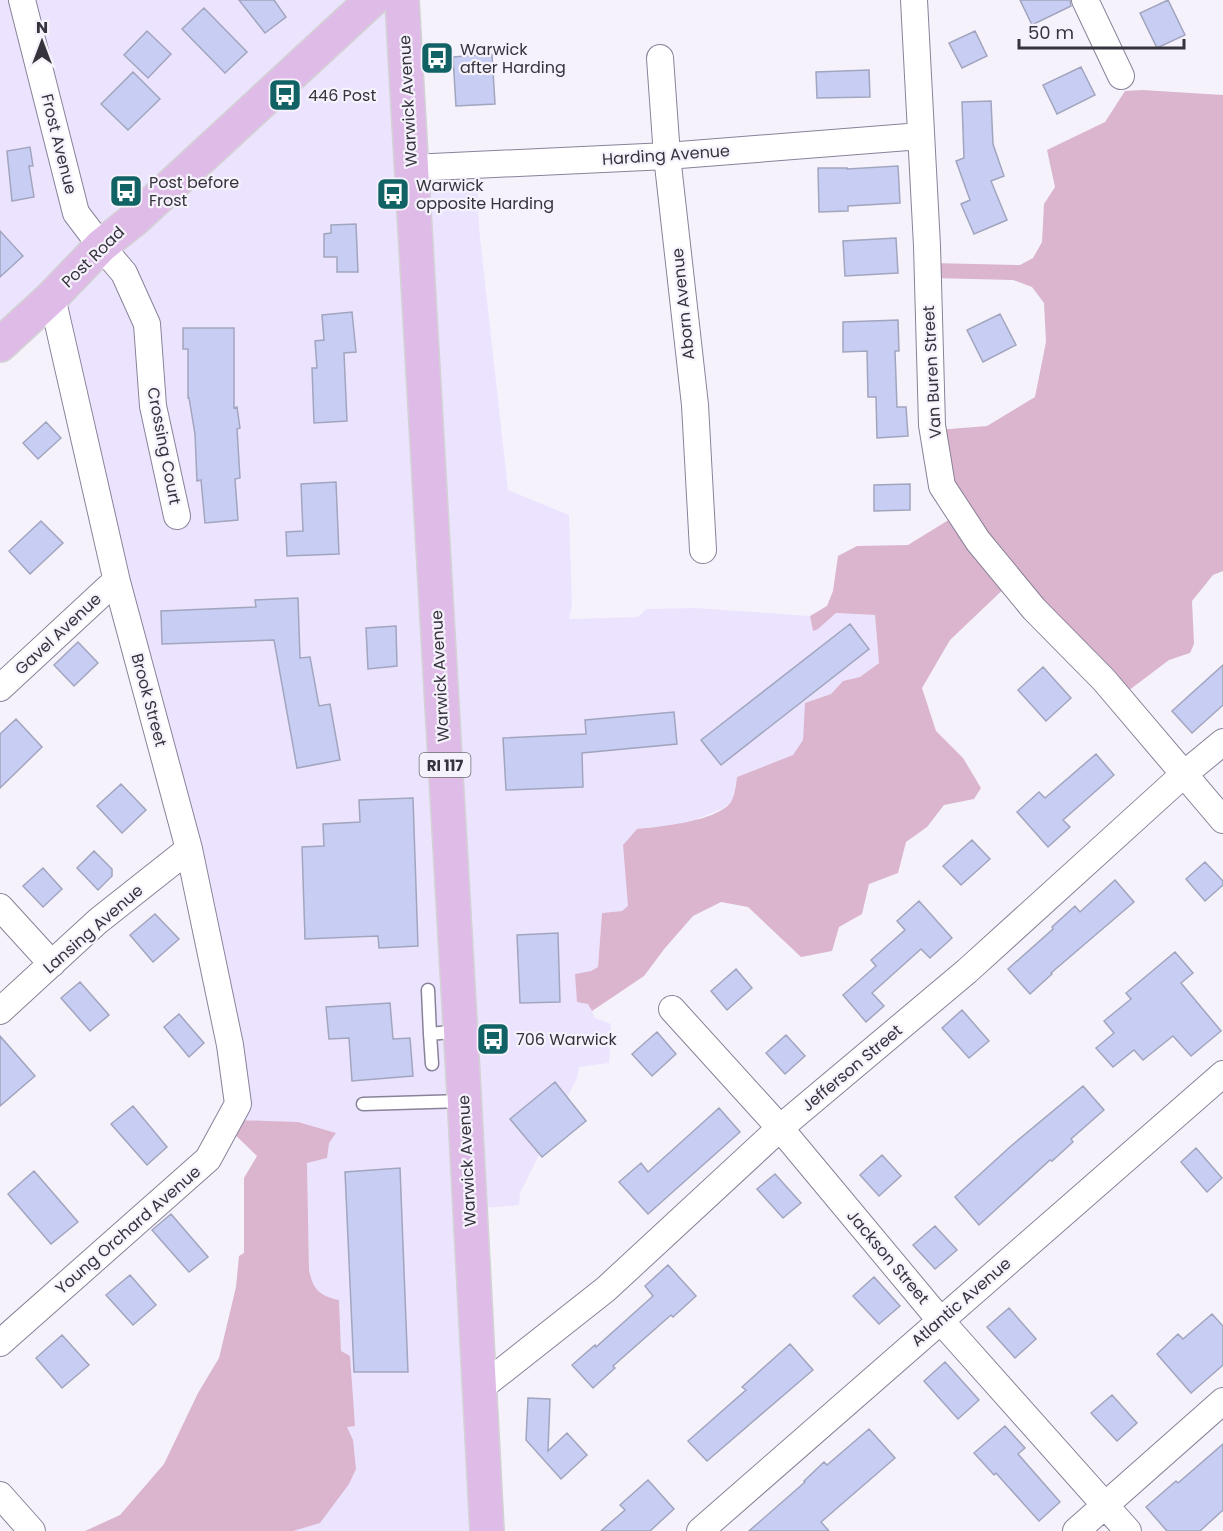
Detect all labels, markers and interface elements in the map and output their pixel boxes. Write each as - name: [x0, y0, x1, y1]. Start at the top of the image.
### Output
- north arrow: [12, 12, 72, 72]
- scale bar: [1019, 12, 1184, 50]
- text: N: [36, 16, 48, 39]
- text: 50 m: [1028, 20, 1074, 45]
- street label: Warwick Avenue: [393, 35, 423, 167]
- place label: Warwick after Harding: [460, 38, 566, 79]
- bus stop icon: Warwick after Harding: [419, 40, 455, 76]
- bus stop icon: 446 Post: [267, 77, 303, 113]
- place label: 446 Post: [308, 84, 376, 107]
- street label: Frost Avenue: [35, 91, 83, 197]
- street label: Harding Avenue: [601, 139, 731, 171]
- place label: Post before Frost: [149, 171, 239, 212]
- bus stop icon: Post before Frost: [108, 173, 144, 209]
- place label: Warwick opposite Harding: [416, 174, 554, 215]
- bus stop icon: Warwick opposite Harding: [375, 176, 411, 212]
- street label: Post Road: [56, 221, 130, 293]
- street label: Aborn Avenue: [666, 247, 700, 361]
- street label: Van Buren Street: [917, 305, 947, 439]
- street label: Crossing Court: [141, 385, 187, 507]
- street label: Gavel Avenue: [10, 588, 106, 680]
- street label: Warwick Avenue: [425, 610, 455, 742]
- street label: Brook Street: [126, 651, 173, 749]
- road number: RI 117: [420, 753, 470, 777]
- street label: Lansing Avenue: [38, 879, 148, 979]
- street label: Jefferson Street: [797, 1019, 907, 1117]
- bus stop icon: 706 Warwick: [475, 1021, 511, 1057]
- place label: 706 Warwick: [516, 1028, 617, 1051]
- street label: Warwick Avenue: [452, 1095, 482, 1227]
- street label: Young Orchard Avenue: [50, 1160, 206, 1300]
- street label: Jackson Street: [842, 1205, 935, 1309]
- street label: Atlantic Avenue: [906, 1252, 1016, 1352]

